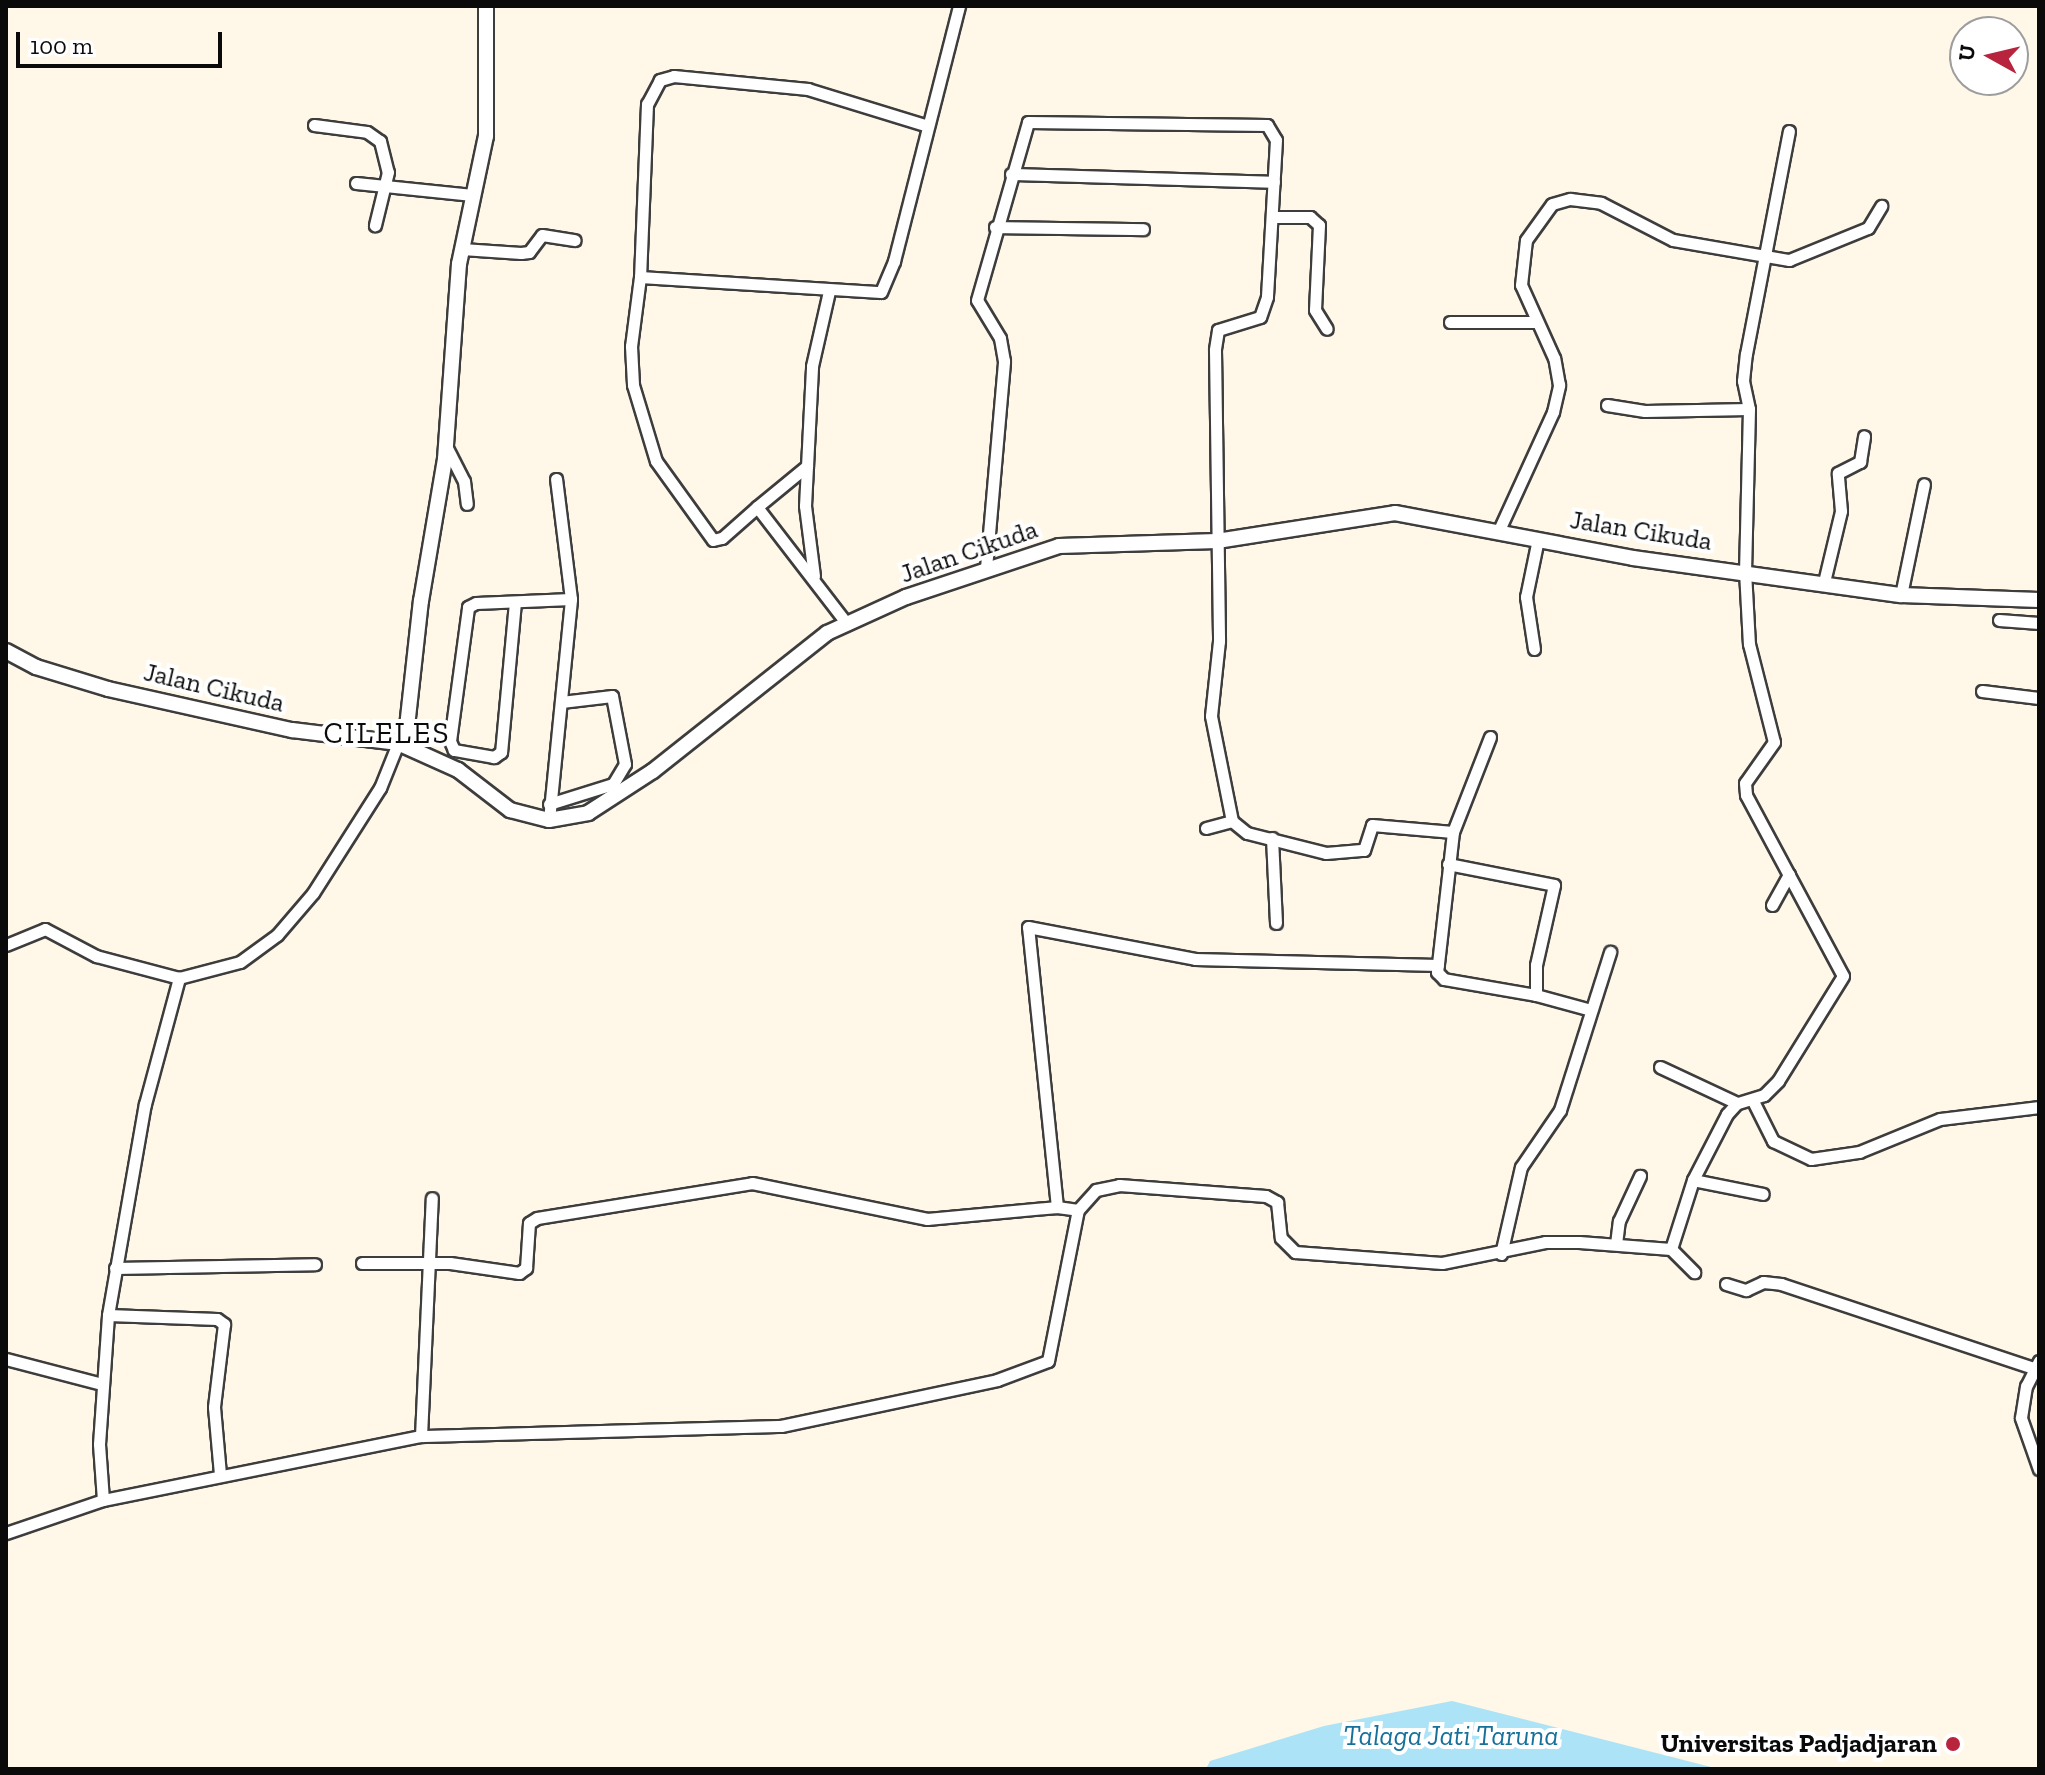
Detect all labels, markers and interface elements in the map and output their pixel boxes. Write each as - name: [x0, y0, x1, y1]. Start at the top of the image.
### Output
- scale bar: [20, 16, 226, 66]
- north arrow: [1949, 16, 2029, 96]
- text: 100 m: [30, 31, 93, 60]
- text: U: [1952, 43, 1981, 63]
- street label: Jalan Cikuda: [1568, 504, 1714, 558]
- street label: Jalan Cikuda: [896, 514, 1042, 590]
- street label: Jalan Cikuda: [141, 657, 287, 719]
- district label: CILELES: [323, 715, 451, 751]
- water label: Talaga Jati Taruna: [1343, 1719, 1559, 1753]
- place label: Universitas Padjadjaran: [1661, 1728, 1937, 1760]
- marker: Universitas Padjadjaran: [1944, 1735, 1962, 1753]

